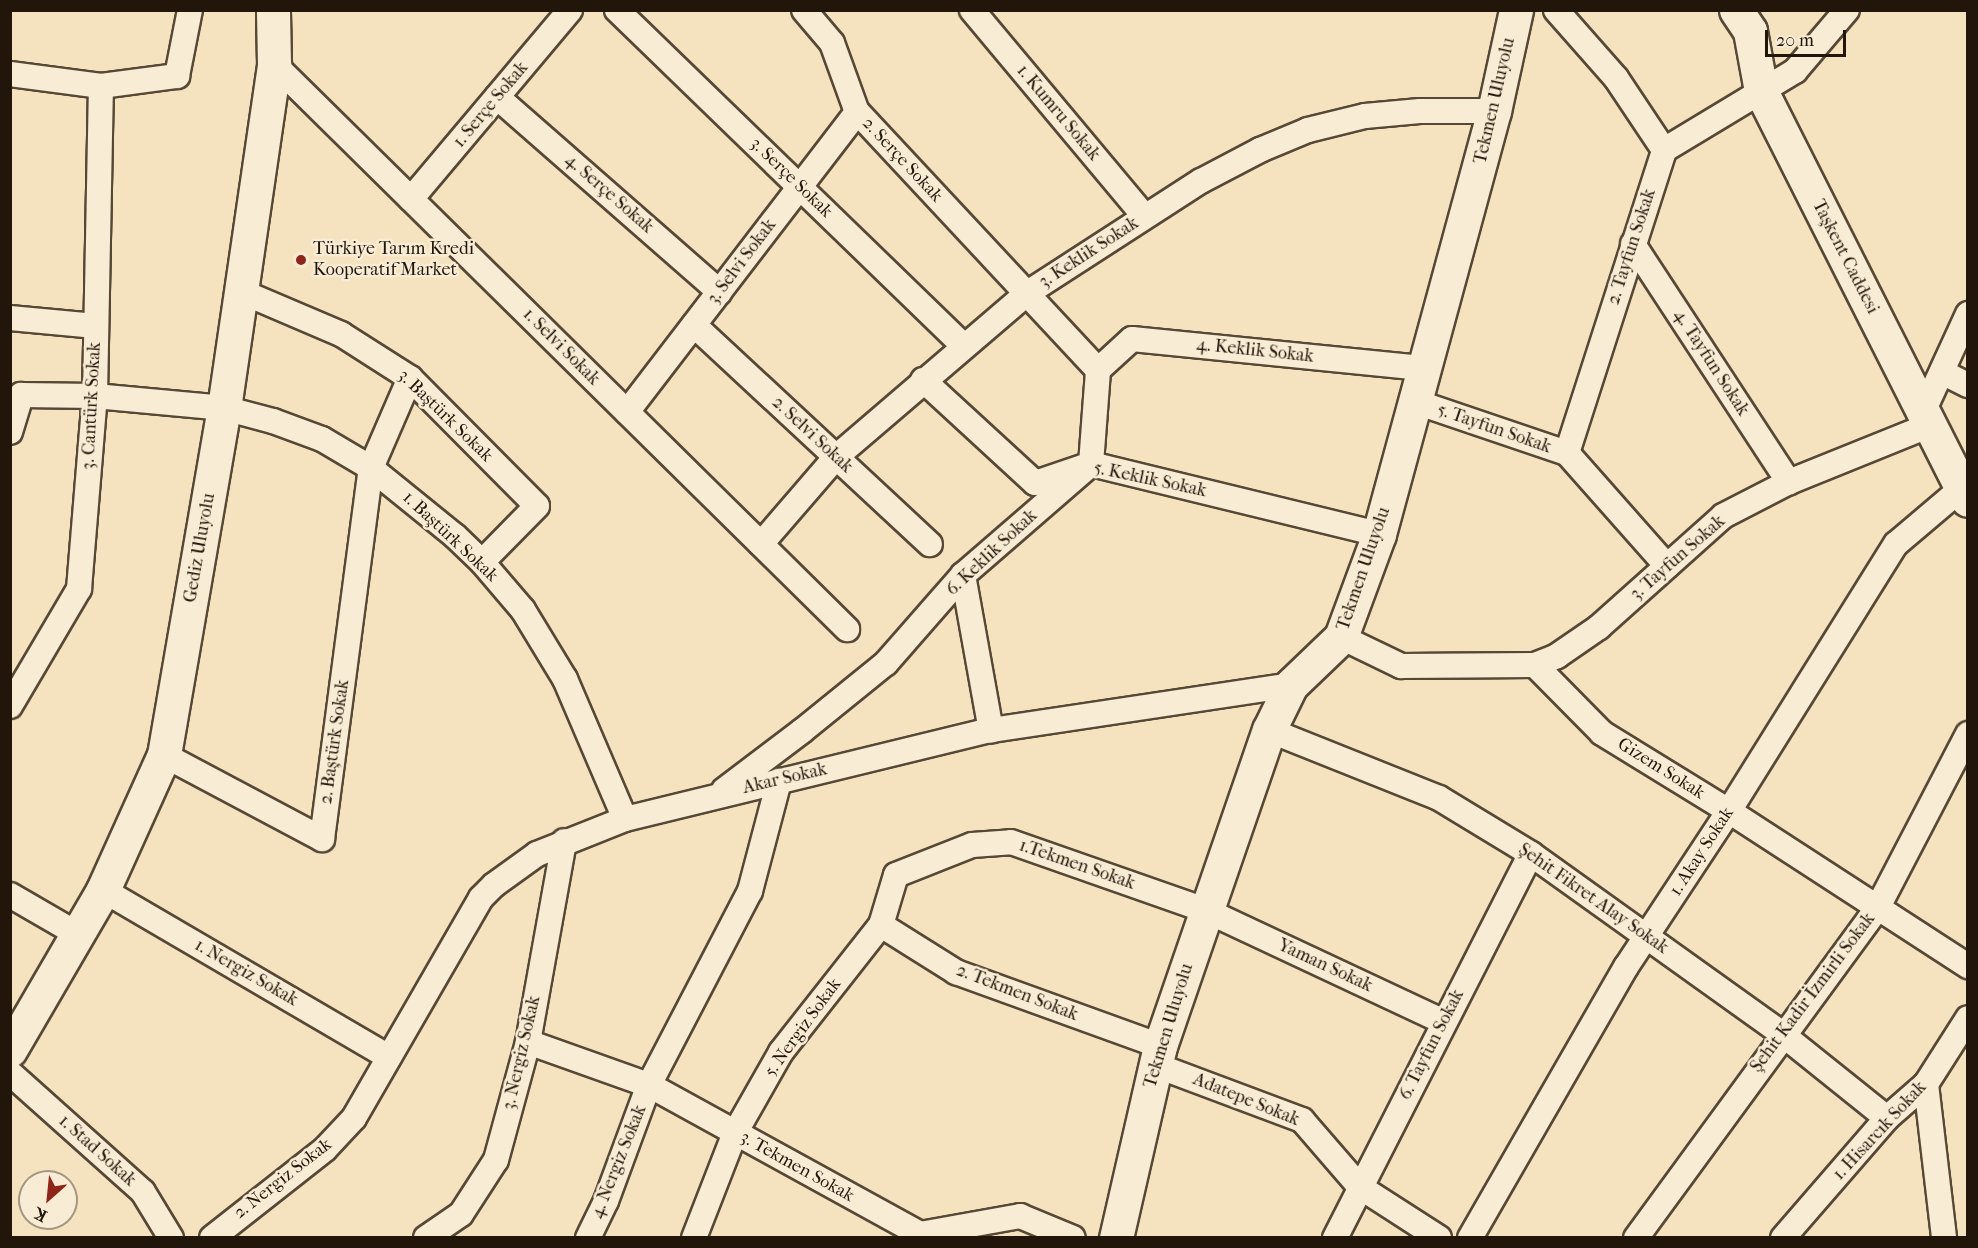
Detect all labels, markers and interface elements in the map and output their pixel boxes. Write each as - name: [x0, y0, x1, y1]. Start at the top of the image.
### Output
- scale bar: [1768, 18, 1849, 56]
- text: 20 m: [1776, 30, 1814, 51]
- street label: Tekmen Uluyolu: [1470, 36, 1520, 166]
- street label: 1. Serçe Sokak: [449, 58, 533, 152]
- street label: 1. Kumru Sokak: [1012, 61, 1104, 165]
- street label: 2. Serçe Sokak: [857, 113, 947, 207]
- street label: 3. Serçe Sokak: [745, 133, 837, 223]
- street label: 4. Serçe Sokak: [560, 150, 658, 238]
- street label: 2. Tayfun Sokak: [1603, 186, 1661, 308]
- street label: Taşkent Caddesi: [1807, 196, 1883, 318]
- street label: 3. Keklik Sokak: [1035, 213, 1143, 293]
- street label: 3. Selvi Sokak: [703, 215, 781, 309]
- place label: Türkiye Tarım Kredi Kooperatif Market: [313, 239, 474, 282]
- marker: Türkiye Tarım Kredi Kooperatif Market: [294, 253, 308, 267]
- street label: 1. Selvi Sokak: [518, 304, 604, 390]
- street label: 4. Tayfun Sokak: [1669, 306, 1753, 420]
- street label: 4. Keklik Sokak: [1195, 334, 1315, 368]
- street label: 3. Cantürk Sokak: [78, 342, 106, 470]
- street label: 3. Baştürk Sokak: [393, 365, 497, 467]
- street label: 2. Selvi Sokak: [767, 392, 857, 478]
- street label: 5. Tayfun Sokak: [1434, 399, 1554, 459]
- street label: 5. Keklik Sokak: [1092, 458, 1208, 502]
- street label: 1. Baştürk Sokak: [398, 487, 502, 587]
- street label: Gediz Uluyolu: [180, 492, 220, 604]
- street label: 6. Keklik Sokak: [942, 505, 1042, 601]
- street label: Tekmen Uluyolu: [1333, 505, 1395, 633]
- street label: 3. Tayfun Sokak: [1626, 511, 1730, 605]
- street label: 2. Baştürk Sokak: [316, 678, 354, 806]
- street label: Gizem Sokak: [1613, 734, 1709, 804]
- street label: Akar Sokak: [741, 759, 829, 799]
- street label: 1. Akay Sokak: [1665, 804, 1739, 900]
- street label: 1.Tekmen Sokak: [1016, 835, 1138, 895]
- street label: Şehit Fikret Alay Sokak: [1514, 839, 1672, 959]
- street label: Şehit Kadir İzmirli Sokak: [1746, 909, 1880, 1077]
- street label: 1. Nergiz Sokak: [191, 935, 301, 1011]
- street label: Yaman Sokak: [1274, 935, 1376, 997]
- street label: 2. Tekmen Sokak: [953, 960, 1081, 1026]
- street label: Tekmen Uluyolu: [1140, 961, 1198, 1091]
- street label: 5. Nergiz Sokak: [760, 974, 846, 1082]
- street label: 6. Tayfun Sokak: [1395, 986, 1469, 1104]
- street label: 3. Nergiz Sokak: [498, 994, 546, 1112]
- street label: Adatepe Sokak: [1190, 1069, 1302, 1131]
- street label: 1. Hisarcık Sokak: [1829, 1077, 1931, 1185]
- street label: 4. Nergiz Sokak: [586, 1102, 652, 1222]
- street label: 1. Stad Sokak: [54, 1111, 140, 1191]
- street label: 3. Tekmen Sokak: [736, 1127, 858, 1207]
- street label: 2. Nergiz Sokak: [230, 1134, 336, 1224]
- north arrow: [18, 1170, 78, 1230]
- text: K: [31, 1204, 50, 1226]

